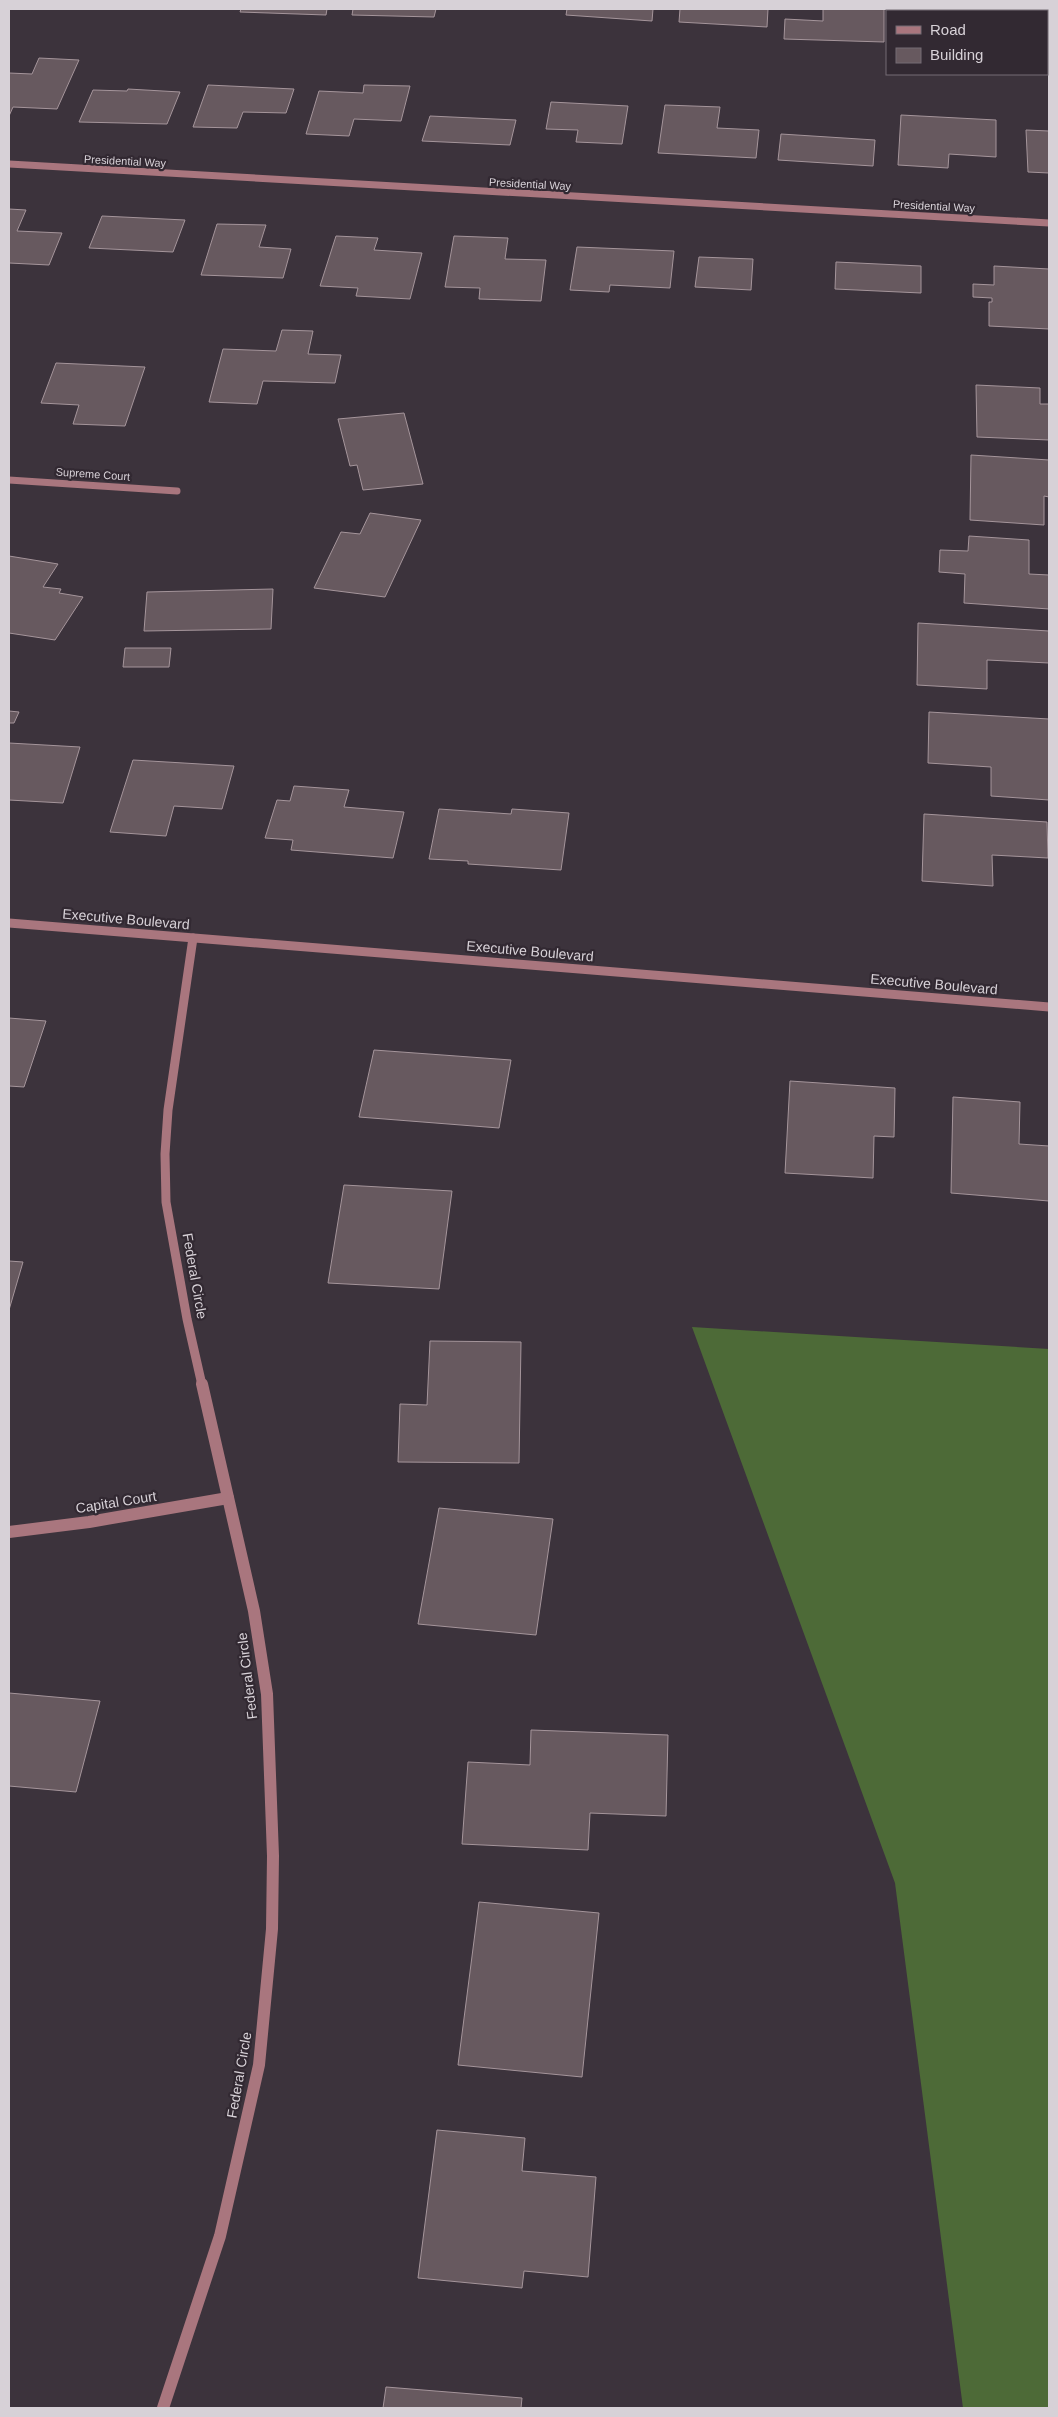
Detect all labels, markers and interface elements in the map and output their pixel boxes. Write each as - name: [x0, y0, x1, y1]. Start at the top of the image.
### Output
- legend: [886, 10, 1048, 75]
- text: Road: [930, 21, 966, 38]
- text: Building: [930, 46, 983, 63]
- street label: Presidential Way: [84, 153, 167, 169]
- street label: Presidential Way: [489, 176, 572, 192]
- street label: Presidential Way: [893, 198, 976, 214]
- street label: Supreme Court: [55, 465, 131, 483]
- street label: Executive Boulevard: [62, 905, 190, 933]
- street label: Executive Boulevard: [466, 937, 594, 965]
- street label: Executive Boulevard: [870, 970, 998, 998]
- street label: Federal Circle: [180, 1232, 210, 1321]
- street label: Capital Court: [74, 1488, 158, 1516]
- street label: Federal Circle: [234, 1632, 260, 1720]
- street label: Federal Circle: [224, 2030, 254, 2119]

